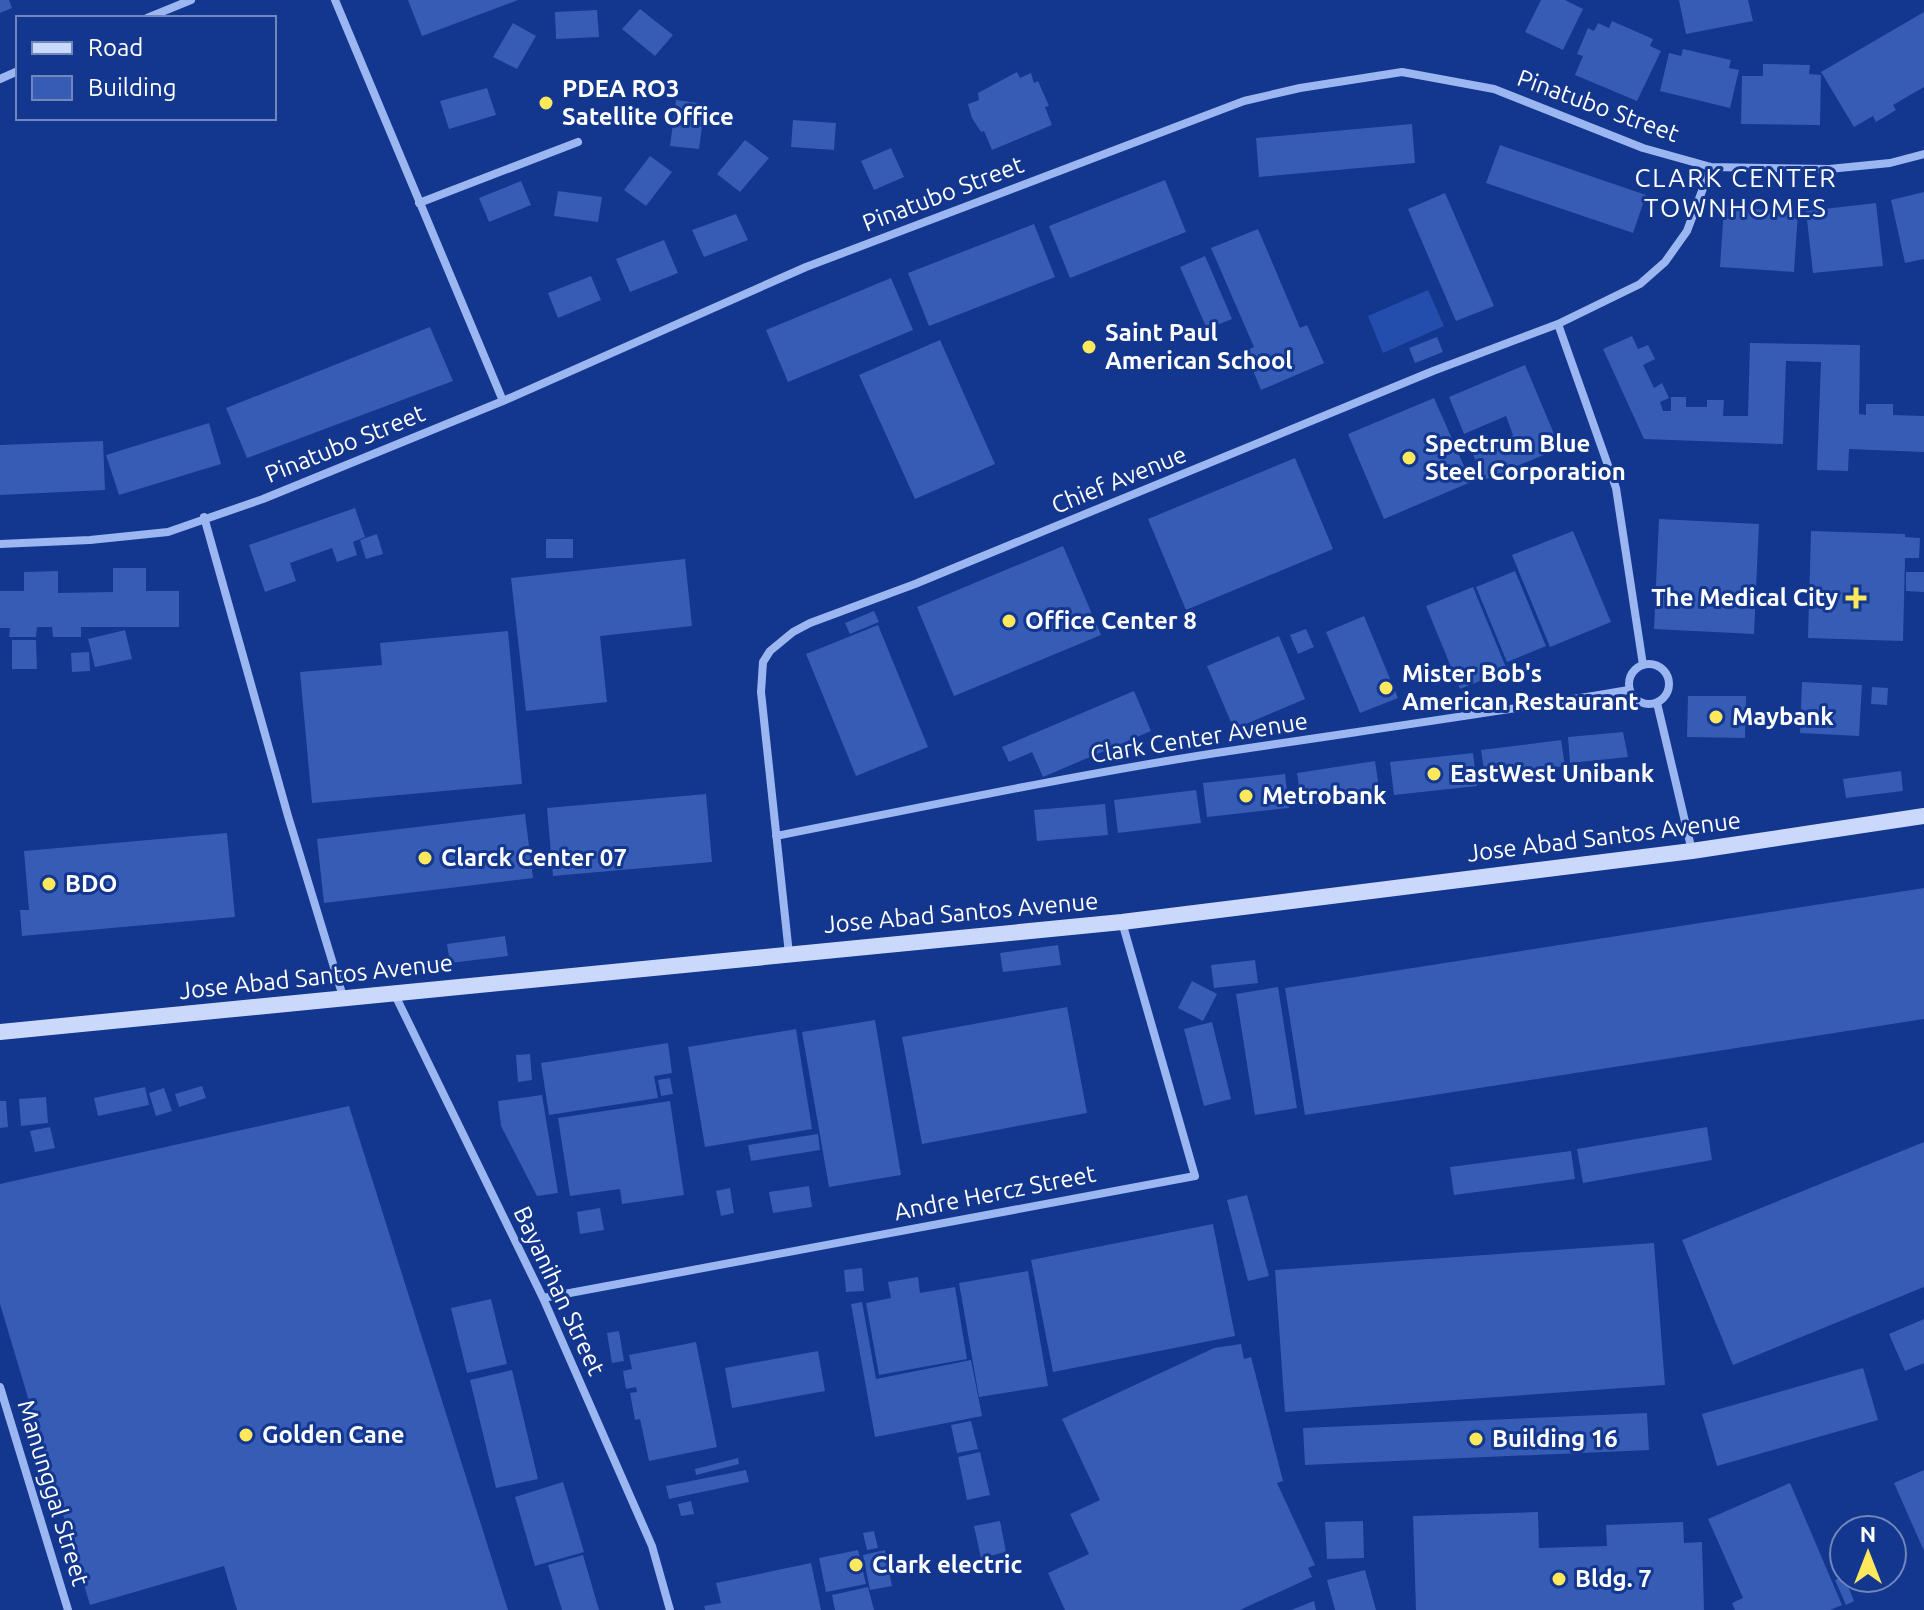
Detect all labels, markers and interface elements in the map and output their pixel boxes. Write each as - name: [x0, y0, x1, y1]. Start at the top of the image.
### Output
- legend: [16, 16, 276, 120]
- text: Road: [88, 34, 143, 61]
- street label: Pinatubo Street: [1514, 64, 1683, 147]
- text: Building: [88, 74, 176, 101]
- place label: PDEA RO3 Satellite Office: [562, 75, 734, 130]
- marker: PDEA RO3 Satellite Office: [537, 94, 555, 112]
- street label: Pinatubo Street: [859, 150, 1028, 237]
- district label: CLARK CENTER TOWNHOMES: [1634, 163, 1838, 222]
- place label: Saint Paul American School: [1105, 319, 1293, 374]
- marker: Saint Paul American School: [1080, 338, 1098, 356]
- street label: Pinatubo Street: [261, 399, 429, 488]
- place label: Spectrum Blue Steel Corporation: [1425, 430, 1626, 485]
- street label: Chief Avenue: [1047, 440, 1190, 519]
- marker: Spectrum Blue Steel Corporation: [1400, 449, 1418, 467]
- place label: The Medical City: [1651, 584, 1838, 611]
- marker: The Medical City: [1845, 587, 1867, 609]
- place label: Office Center 8: [1025, 607, 1197, 634]
- marker: Office Center 8: [1000, 612, 1018, 630]
- place label: Mister Bob's American Restaurant: [1402, 660, 1639, 715]
- marker: Mister Bob's American Restaurant: [1377, 679, 1395, 697]
- place label: Maybank: [1732, 703, 1834, 730]
- street label: Clark Center Avenue: [1088, 707, 1310, 768]
- marker: Maybank: [1707, 708, 1725, 726]
- place label: EastWest Unibank: [1450, 760, 1655, 787]
- marker: EastWest Unibank: [1425, 765, 1443, 783]
- place label: Metrobank: [1262, 782, 1387, 809]
- marker: Metrobank: [1237, 787, 1255, 805]
- street label: Jose Abad Santos Avenue: [1466, 806, 1742, 867]
- place label: Clarck Center 07: [441, 844, 627, 871]
- marker: Clarck Center 07: [416, 849, 434, 867]
- place label: BDO: [65, 870, 117, 897]
- marker: BDO: [40, 875, 58, 893]
- street label: Jose Abad Santos Avenue: [823, 887, 1099, 938]
- street label: Jose Abad Santos Avenue: [178, 949, 454, 1004]
- street label: Andre Hercz Street: [892, 1160, 1099, 1225]
- street label: Bayanihan Street: [509, 1202, 611, 1380]
- street label: Manunggal Street: [12, 1397, 95, 1590]
- place label: Golden Cane: [262, 1421, 405, 1448]
- place label: Building 16: [1492, 1425, 1618, 1452]
- marker: Golden Cane: [237, 1426, 255, 1444]
- marker: Building 16: [1467, 1430, 1485, 1448]
- north arrow: [1828, 1514, 1908, 1594]
- text: N: [1860, 1521, 1876, 1546]
- place label: Clark electric: [872, 1551, 1023, 1578]
- marker: Clark electric: [847, 1556, 865, 1574]
- place label: Bldg. 7: [1575, 1565, 1652, 1592]
- marker: Bldg. 7: [1550, 1570, 1568, 1588]

